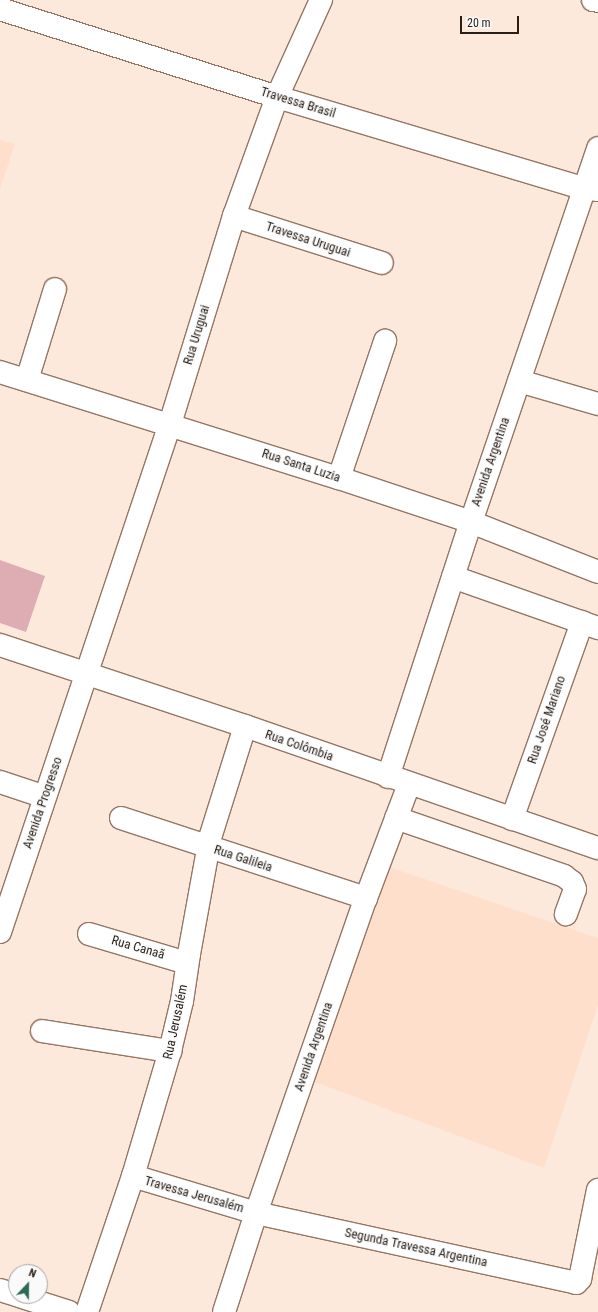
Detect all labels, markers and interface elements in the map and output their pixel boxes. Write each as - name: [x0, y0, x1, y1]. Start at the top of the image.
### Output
- scale bar: [462, 8, 521, 34]
- text: 20 m: [467, 16, 491, 30]
- street label: Travessa Brasil: [259, 84, 337, 122]
- street label: Travessa Uruguai: [264, 219, 352, 261]
- street label: Rua Uruguai: [180, 303, 214, 367]
- street label: Avenida Argentina: [468, 415, 514, 509]
- street label: Rua Santa Luzia: [260, 446, 342, 486]
- street label: Rua José Mariano: [525, 674, 569, 766]
- street label: Rua Colômbia: [263, 727, 335, 765]
- street label: Avenida Progresso: [20, 755, 66, 851]
- street label: Rua Galileia: [212, 842, 274, 876]
- street label: Rua Canaã: [110, 933, 166, 963]
- street label: Rua Jerusalém: [160, 983, 192, 1061]
- street label: Avenida Argentina: [291, 1000, 337, 1094]
- street label: Travessa Jerusalém: [143, 1173, 245, 1217]
- street label: Segunda Travessa Argentina: [343, 1225, 489, 1271]
- north arrow: [8, 1264, 48, 1304]
- text: N: [27, 1266, 38, 1281]

